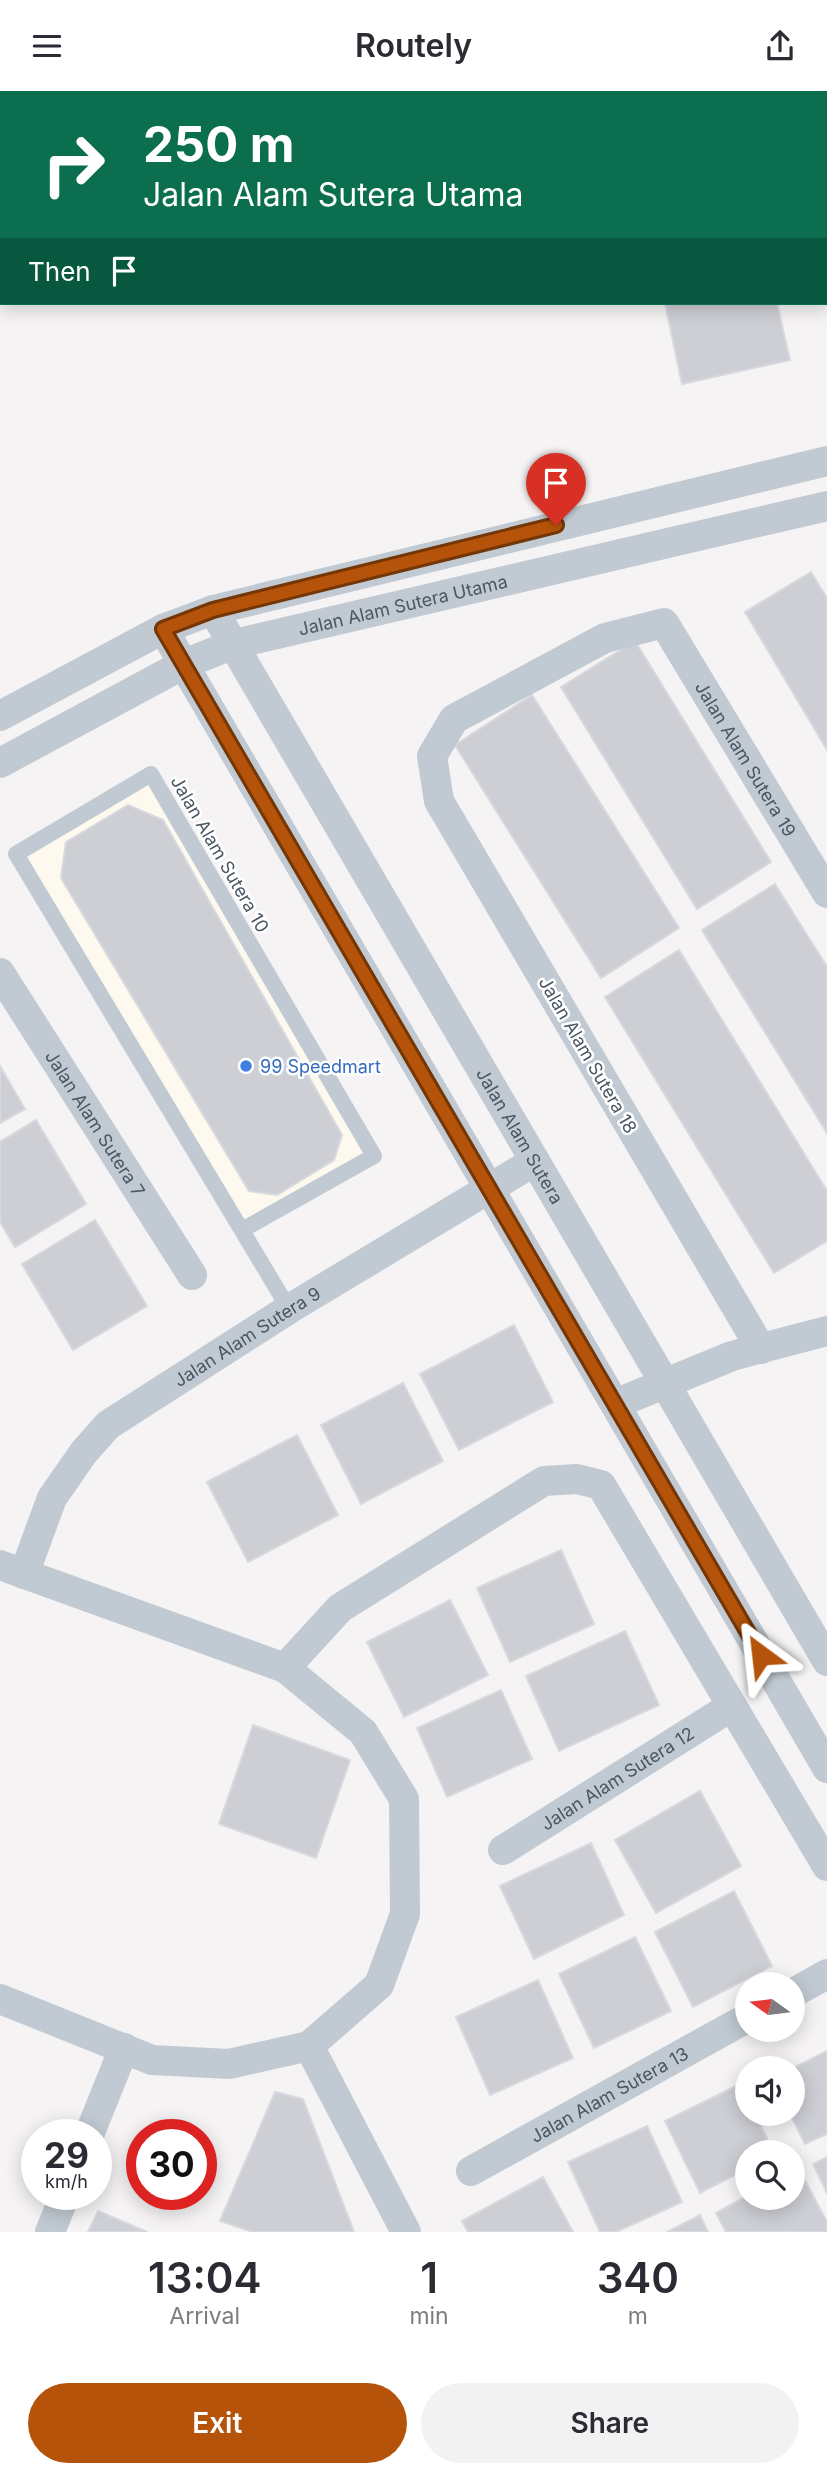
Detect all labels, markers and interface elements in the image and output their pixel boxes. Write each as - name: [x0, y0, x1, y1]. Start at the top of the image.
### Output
- text: Routely: [355, 26, 472, 65]
- icon: menu: [28, 27, 66, 65]
- icon: share: [761, 27, 799, 65]
- text: 250 m: [143, 115, 295, 174]
- icon: right: [28, 119, 119, 210]
- text: Jalan Alam Sutera Utama: [143, 175, 523, 214]
- icon: arrive: [105, 252, 143, 290]
- text: Then: [28, 256, 91, 287]
- pin: [526, 453, 586, 525]
- icon: arrive: [537, 464, 575, 502]
- street label: Jalan Alam Sutera Utama: [296, 570, 509, 639]
- street label: Jalan Alam Sutera 19: [691, 677, 801, 840]
- street label: Jalan Alam Sutera 10: [167, 772, 273, 936]
- street label: Jalan Alam Sutera 18: [535, 973, 641, 1137]
- street label: Jalan Alam Sutera 7: [41, 1046, 150, 1200]
- place label: 99 Speedmart: [260, 1056, 381, 1077]
- marker: 99 Speedmart: [238, 1058, 254, 1074]
- street label: Jalan Alam Sutera: [472, 1064, 568, 1207]
- street label: Jalan Alam Sutera 9: [170, 1282, 324, 1391]
- position arrow: [724, 1618, 798, 1692]
- street label: Jalan Alam Sutera 12: [537, 1722, 698, 1834]
- north arrow: [735, 1972, 805, 2042]
- map controls: [735, 1972, 805, 2210]
- street label: Jalan Alam Sutera 13: [527, 2042, 692, 2147]
- button: sound: [735, 2056, 805, 2126]
- speed limit sign: 30: [126, 2119, 217, 2210]
- text: 29: [44, 2134, 89, 2176]
- button: search: [735, 2140, 805, 2210]
- text: km/h: [45, 2171, 88, 2192]
- text: 13:04: [148, 2252, 261, 2303]
- text: 1: [420, 2252, 438, 2303]
- text: 340: [597, 2252, 679, 2303]
- text: Arrival: [169, 2302, 240, 2330]
- text: min: [409, 2302, 449, 2330]
- text: m: [628, 2302, 648, 2330]
- button: Exit: [28, 2383, 407, 2463]
- button: Share: [421, 2383, 799, 2463]

